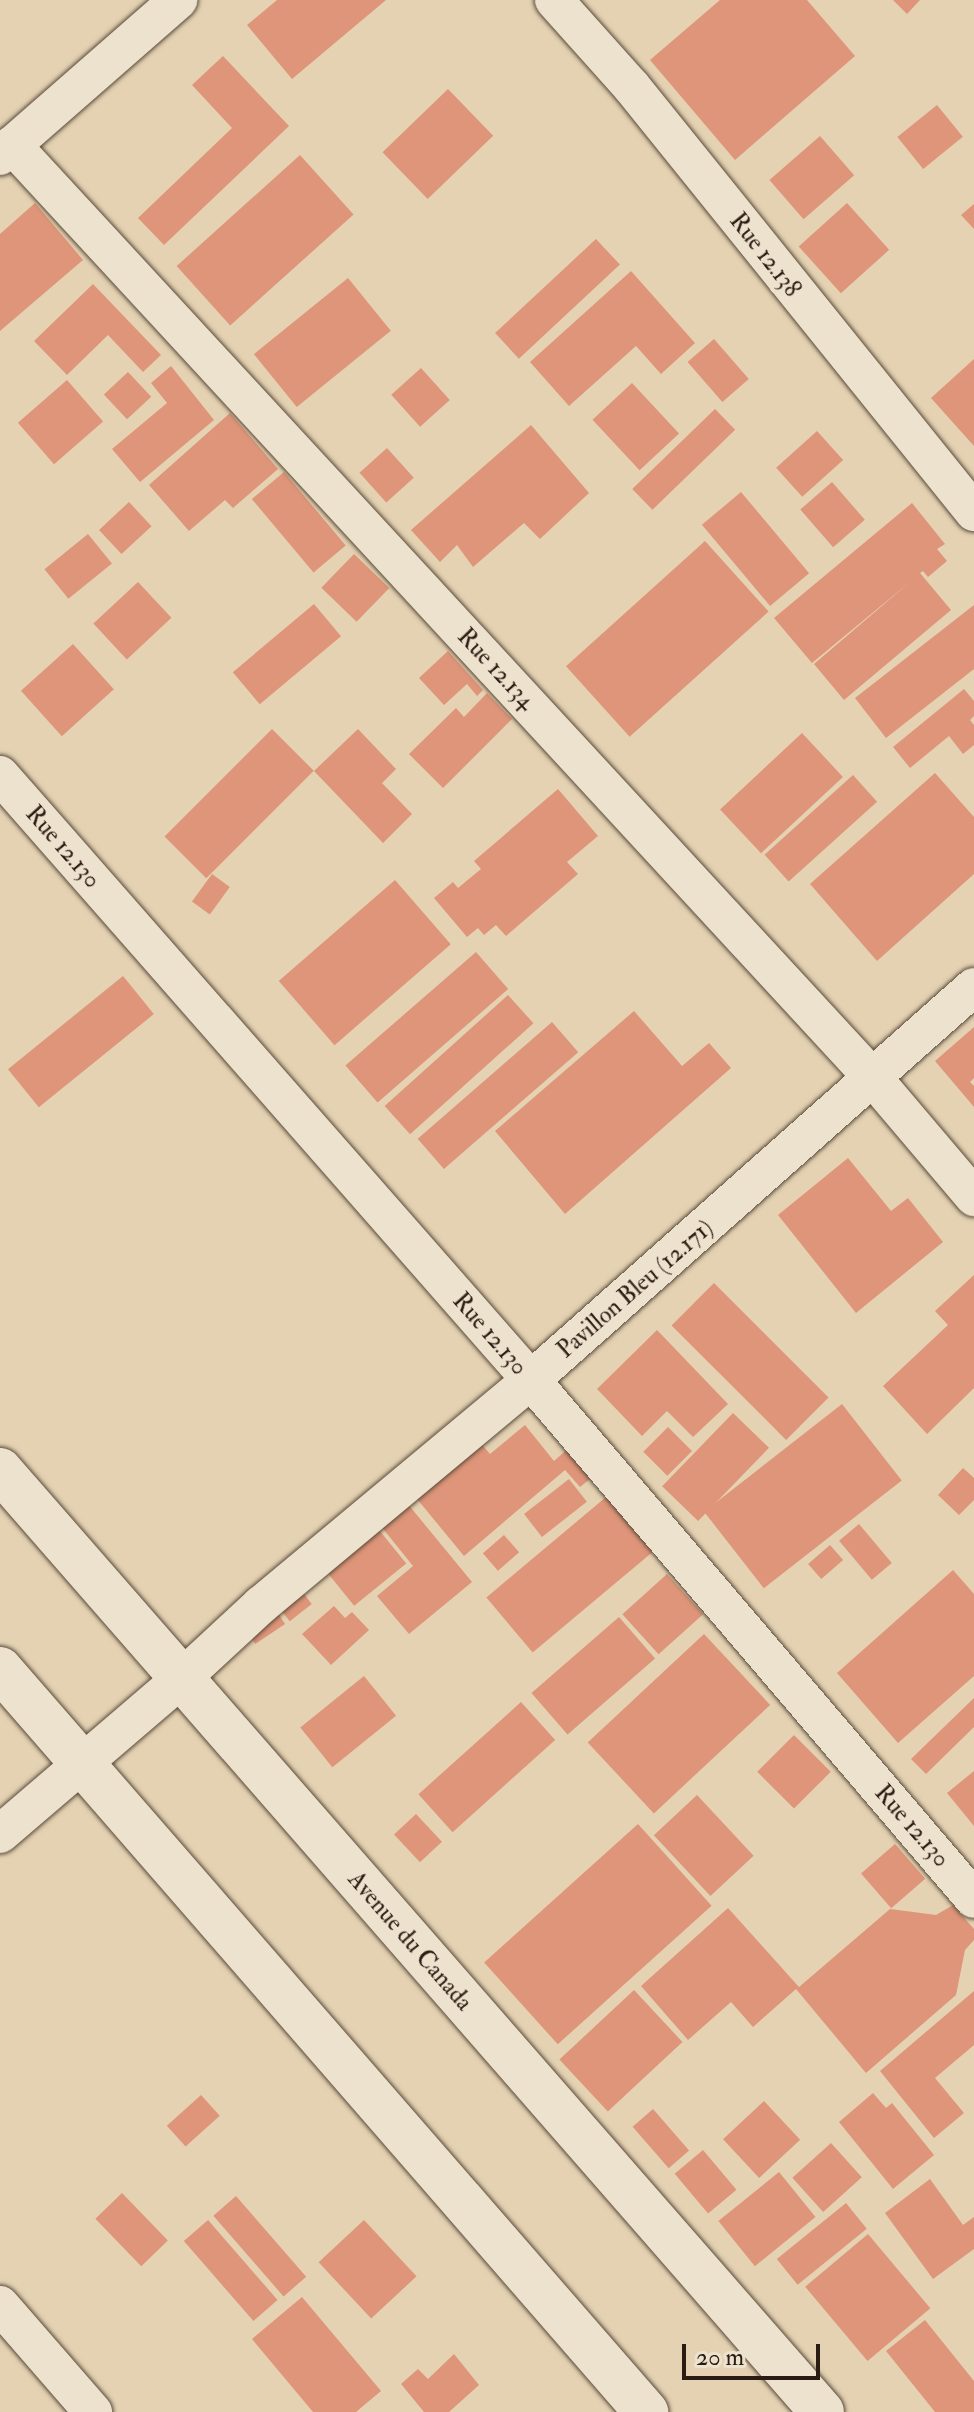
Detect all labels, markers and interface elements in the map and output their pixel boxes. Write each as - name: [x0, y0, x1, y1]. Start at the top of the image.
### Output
- street label: Rue 12.138: [723, 207, 807, 303]
- street label: Rue 12.134: [451, 622, 541, 716]
- street label: Rue 12.130: [19, 800, 107, 894]
- street label: Pavillon Bleu (12.171): [551, 1214, 719, 1364]
- street label: Rue 12.130: [446, 1287, 534, 1381]
- street label: Rue 12.130: [868, 1779, 956, 1873]
- street label: Avenue du Canada: [342, 1865, 478, 2017]
- scale bar: [686, 2328, 824, 2378]
- text: 20 m: [696, 2342, 744, 2373]

